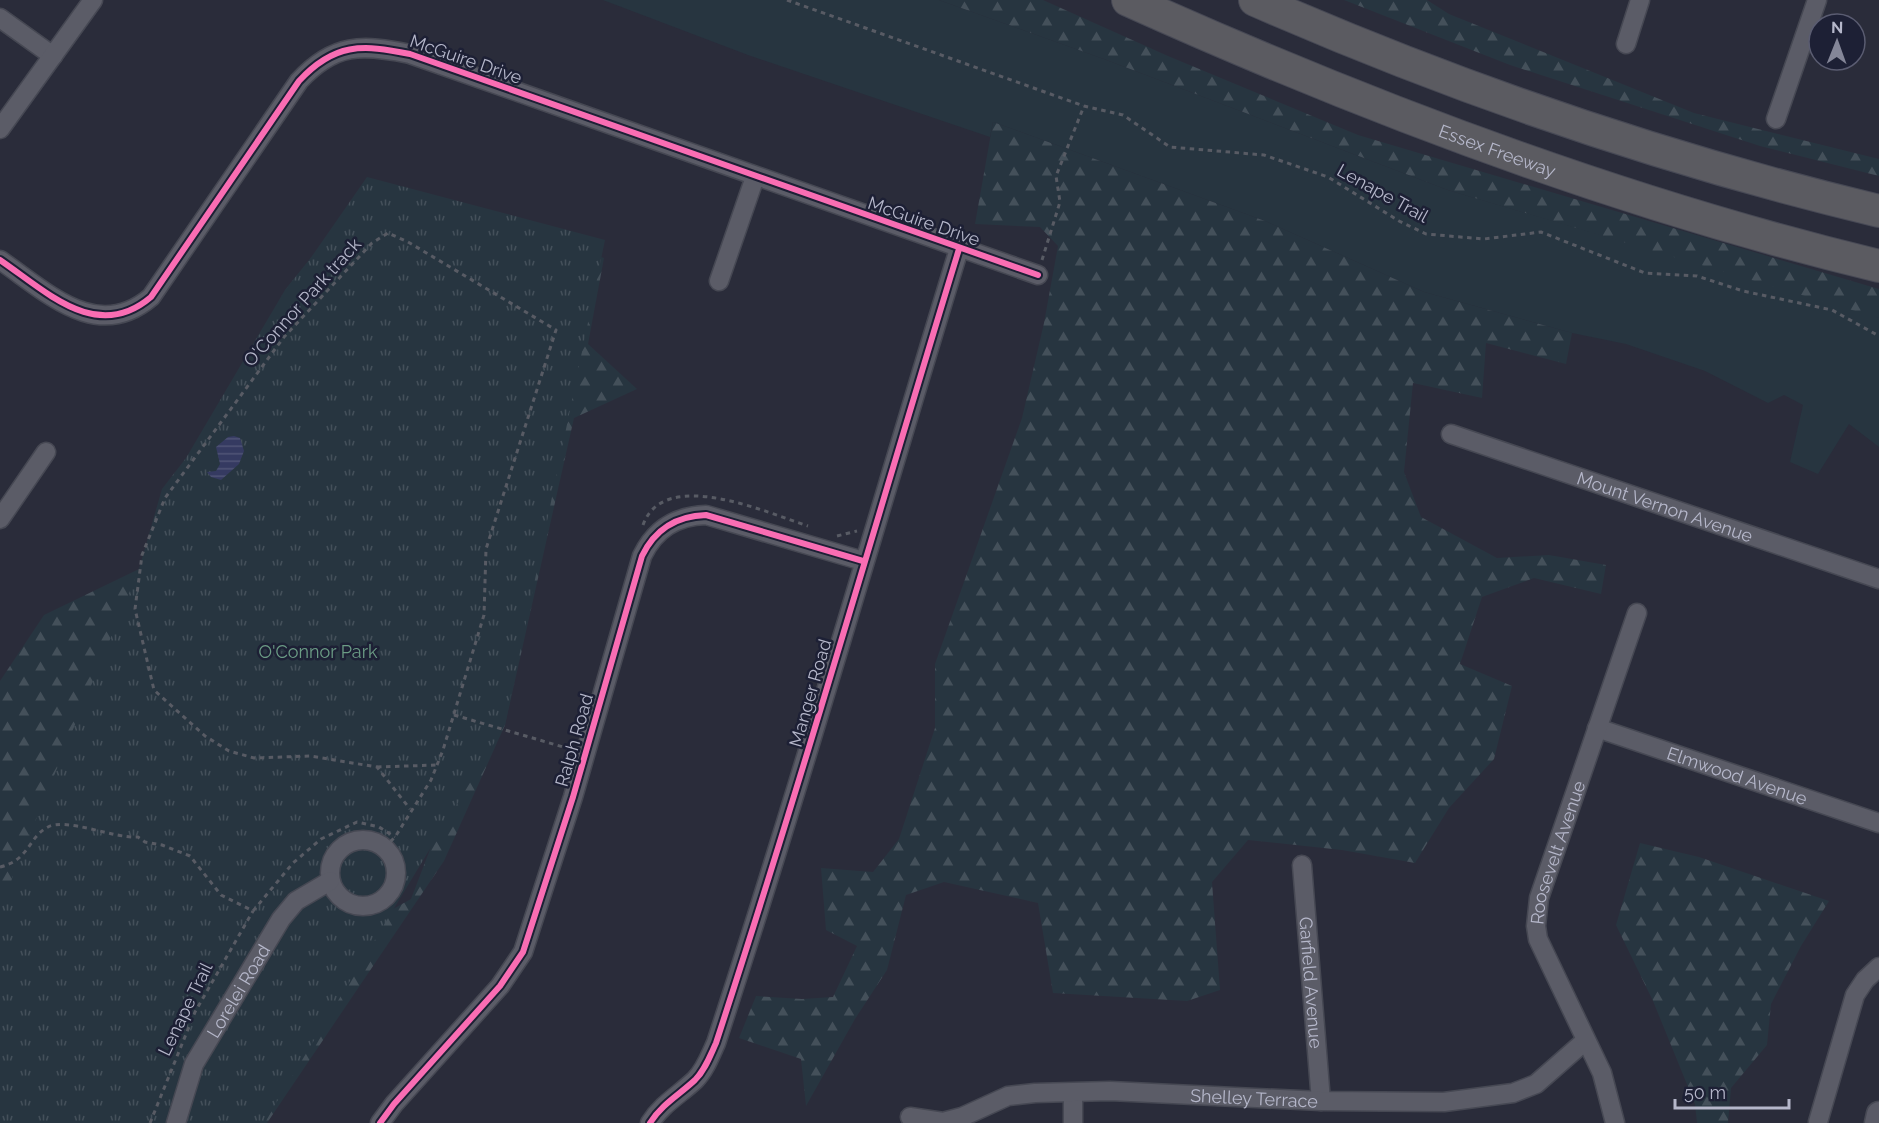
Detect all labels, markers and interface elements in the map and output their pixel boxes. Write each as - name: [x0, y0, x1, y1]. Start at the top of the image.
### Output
- north arrow: [1807, 12, 1867, 72]
- text: N: [1831, 18, 1844, 37]
- street label: McGuire Drive: [407, 30, 525, 88]
- street label: Essex Freeway: [1436, 120, 1559, 181]
- street label: Lenape Trail: [1334, 159, 1432, 227]
- street label: McGuire Drive: [865, 192, 983, 250]
- street label: O'Connor Park track: [239, 233, 365, 370]
- street label: Mount Vernon Avenue: [1574, 467, 1756, 546]
- street label: Manger Road: [785, 637, 835, 749]
- park label: O'Connor Park: [258, 641, 378, 662]
- street label: Ralph Road: [551, 691, 597, 789]
- street label: Elmwood Avenue: [1665, 742, 1810, 809]
- street label: Roosevelt Avenue: [1526, 777, 1589, 925]
- street label: Garfield Avenue: [1296, 916, 1327, 1050]
- street label: Lorelei Road: [202, 940, 274, 1041]
- street label: Lenape Trail: [153, 959, 217, 1059]
- scale bar: [1675, 1072, 1789, 1110]
- text: 50 m: [1684, 1082, 1726, 1103]
- street label: Shelley Terrace: [1190, 1084, 1319, 1111]

